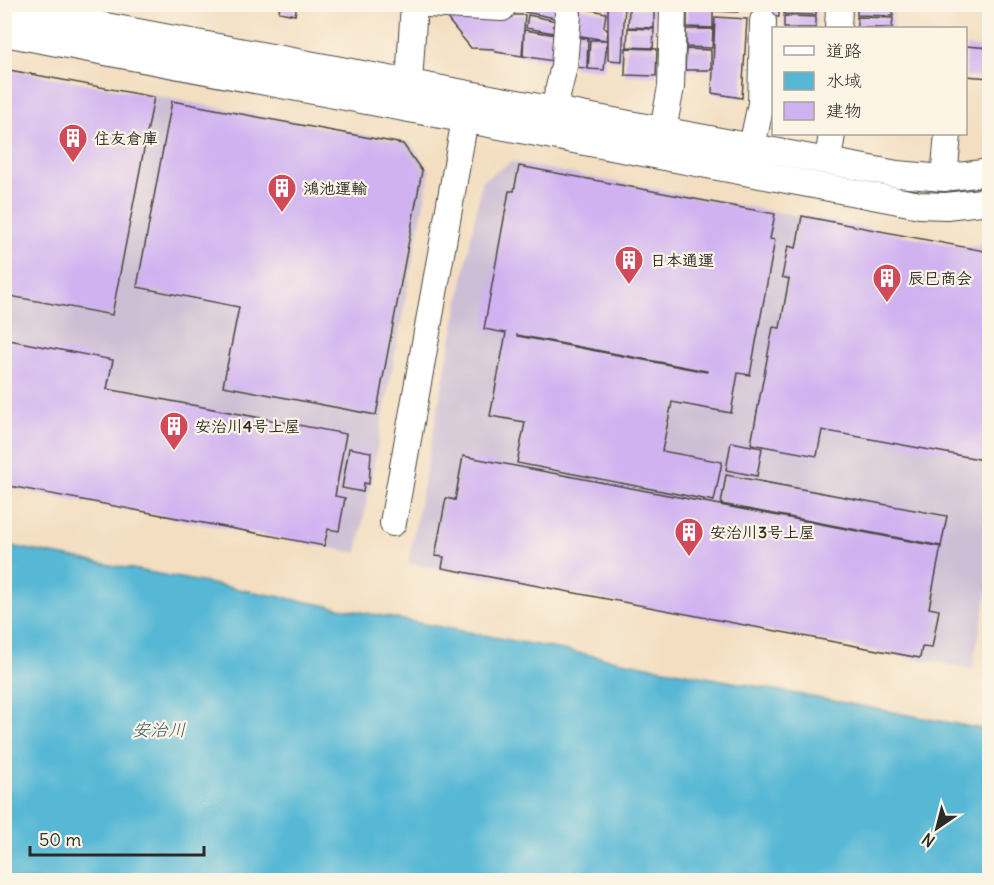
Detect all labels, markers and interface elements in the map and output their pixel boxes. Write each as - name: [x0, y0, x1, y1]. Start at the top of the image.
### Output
- legend: [772, 27, 967, 135]
- text: 道路: [826, 39, 862, 62]
- text: 水域: [826, 69, 862, 92]
- text: 建物: [826, 99, 862, 122]
- building icon: 住友倉庫: [57, 122, 89, 164]
- place label: 住友倉庫: [94, 128, 158, 148]
- building icon: 鴻池運輸: [266, 172, 298, 214]
- place label: 鴻池運輸: [303, 178, 368, 198]
- building icon: 日本通運: [613, 244, 645, 286]
- place label: 日本通運: [650, 250, 714, 270]
- building icon: 辰巳商会: [871, 262, 903, 304]
- place label: 辰巳商会: [908, 268, 972, 288]
- building icon: 安治川4号上屋: [158, 410, 190, 452]
- place label: 安治川4号上屋: [195, 416, 300, 436]
- building icon: 安治川3号上屋: [673, 516, 705, 558]
- place label: 安治川3号上屋: [710, 522, 815, 542]
- water label: 安治川: [132, 718, 186, 741]
- north arrow: [907, 798, 967, 858]
- scale bar: [30, 819, 204, 857]
- text: 50 m: [39, 828, 81, 851]
- text: N: [918, 829, 939, 852]

